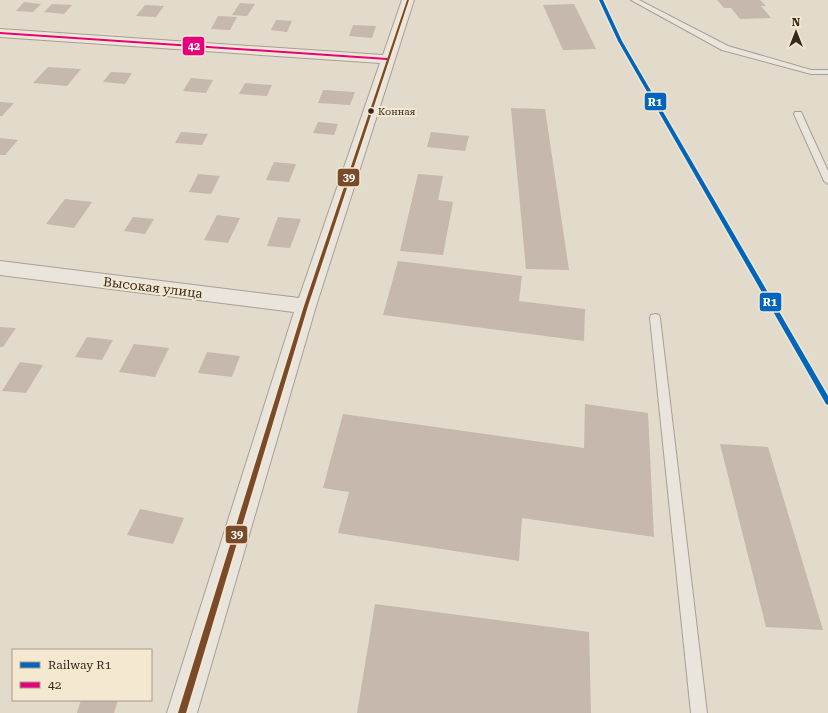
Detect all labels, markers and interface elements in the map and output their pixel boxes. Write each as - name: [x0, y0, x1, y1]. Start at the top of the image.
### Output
- north arrow: [776, 12, 816, 52]
- text: N: [792, 16, 801, 29]
- line badge: 42: [182, 36, 205, 56]
- text: 42: [188, 40, 200, 53]
- line badge: R1: [644, 92, 667, 111]
- text: R1: [648, 96, 662, 109]
- marker: Конная: [366, 106, 376, 116]
- place label: Конная: [378, 106, 416, 117]
- line badge: 39: [337, 168, 360, 187]
- text: 39: [343, 171, 355, 184]
- street label: Высокая улица: [102, 274, 203, 301]
- line badge: R1: [759, 292, 782, 312]
- text: R1: [763, 296, 777, 309]
- line badge: 39: [225, 525, 248, 544]
- text: 39: [231, 528, 243, 541]
- legend: [12, 649, 152, 701]
- text: Railway R1: [48, 658, 112, 672]
- text: 42: [48, 678, 62, 692]

